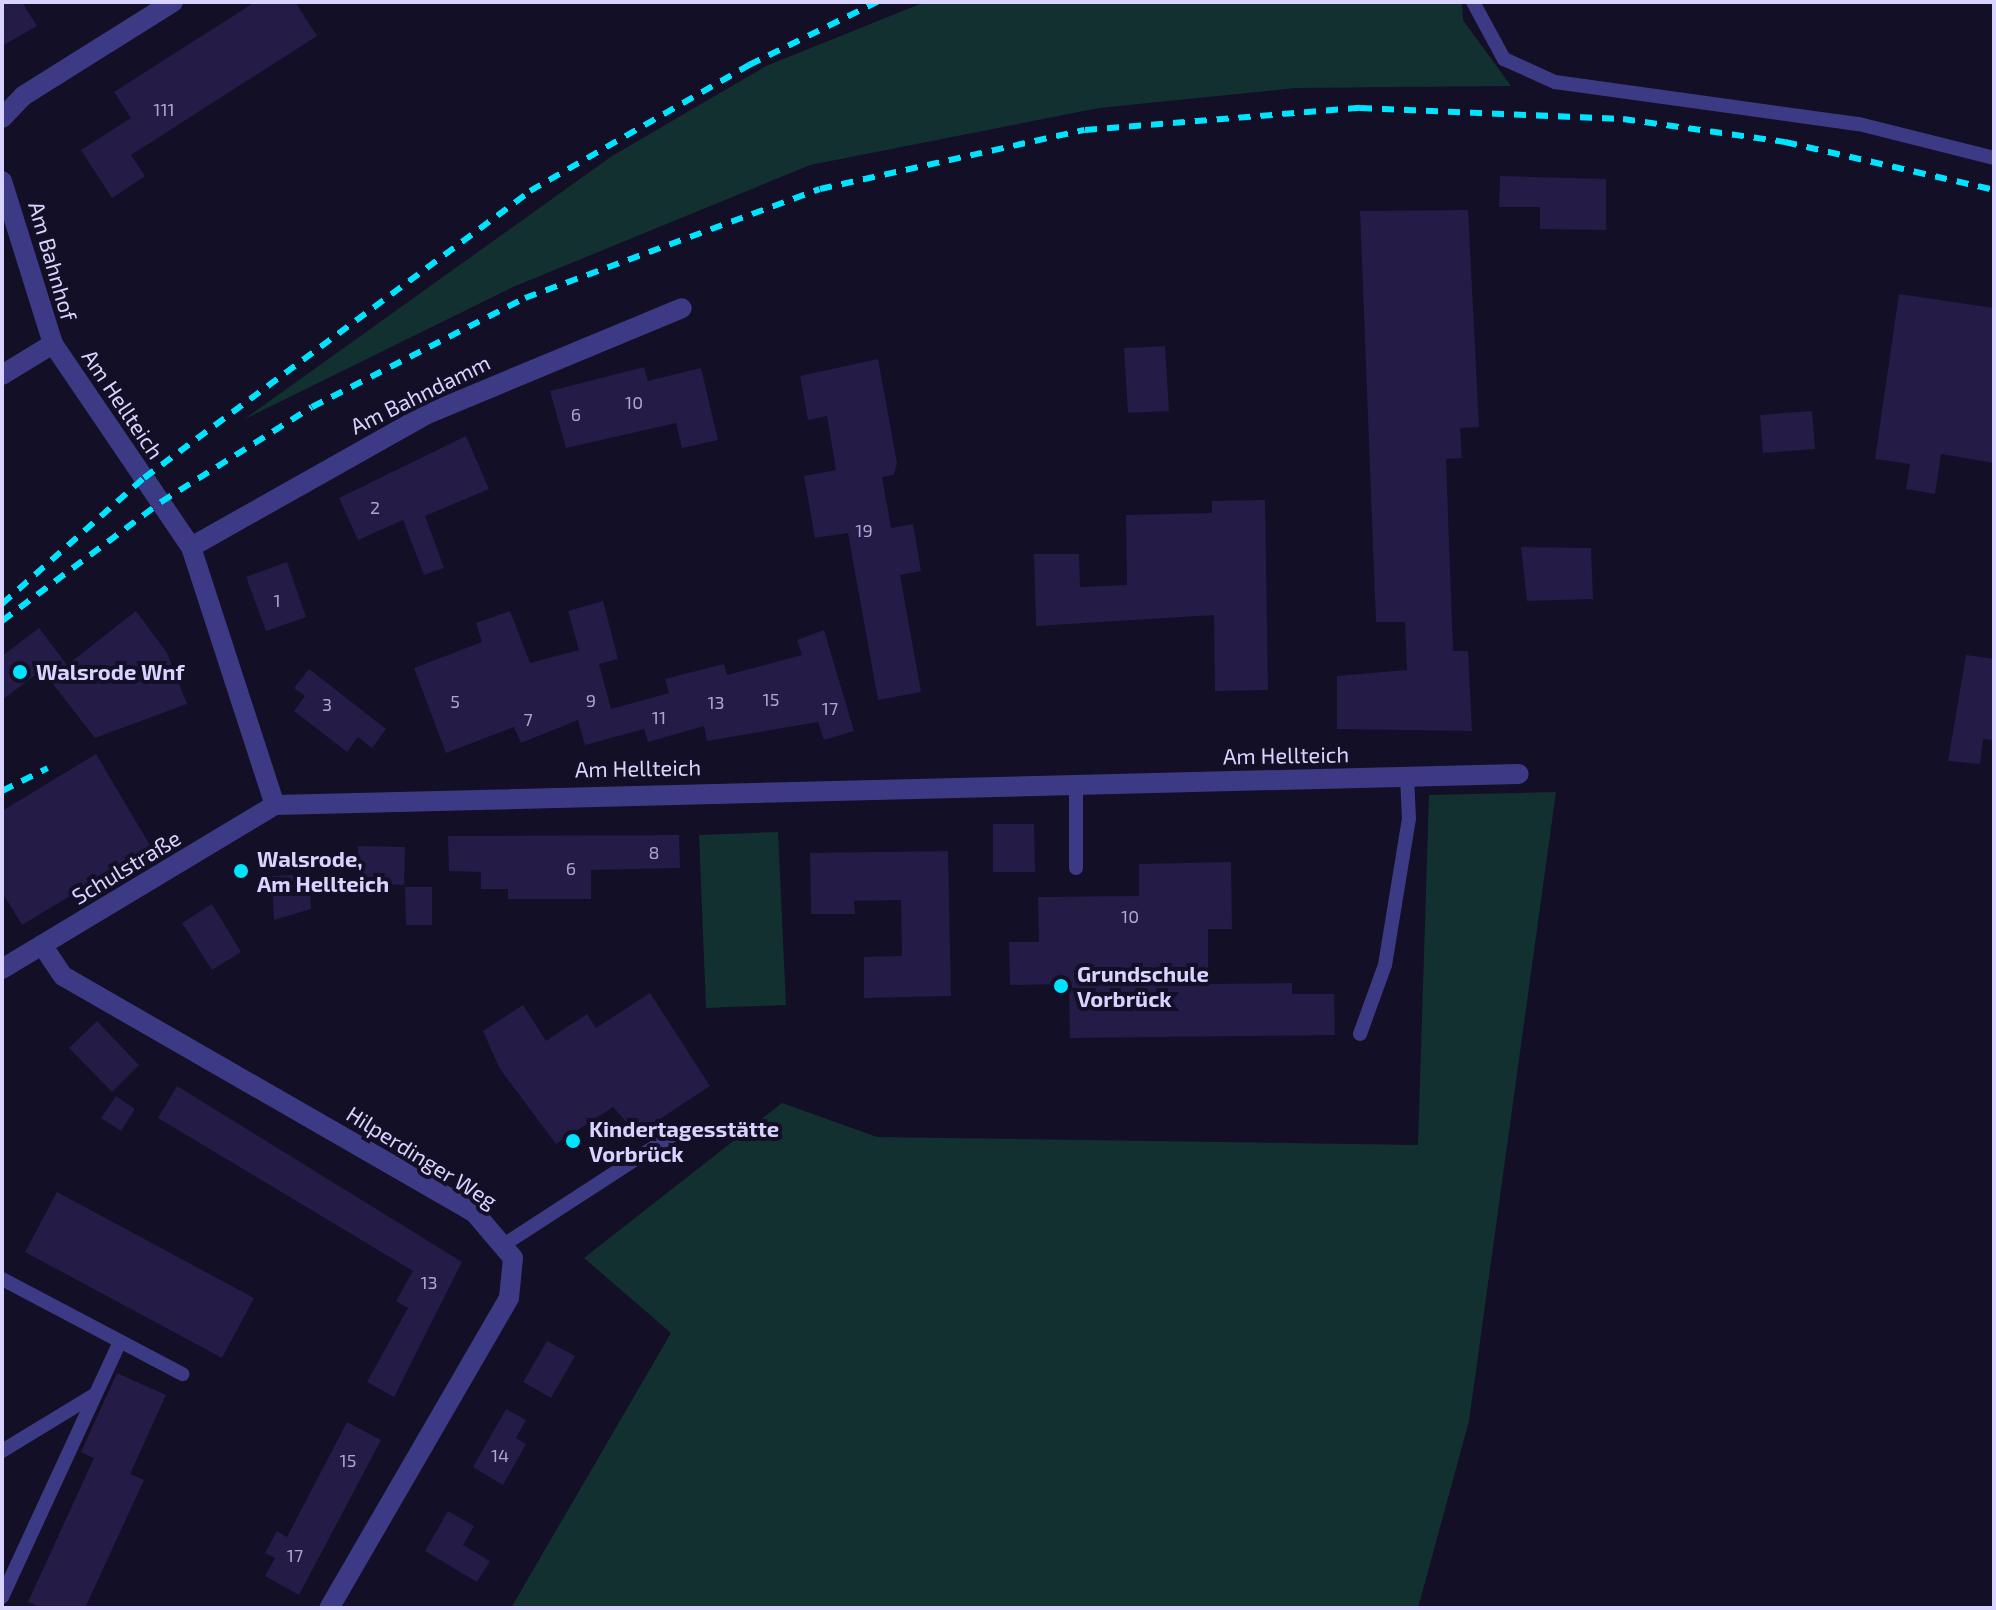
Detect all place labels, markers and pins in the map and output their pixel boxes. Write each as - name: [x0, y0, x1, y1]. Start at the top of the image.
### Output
- place label: Walsrode Wnf: [36, 659, 184, 685]
- marker: Walsrode Wnf: [11, 663, 29, 681]
- place label: Walsrode, Am Hellteich: [257, 845, 389, 896]
- marker: Walsrode, Am Hellteich: [232, 862, 250, 880]
- place label: Grundschule Vorbrück: [1077, 960, 1209, 1012]
- marker: Grundschule Vorbrück: [1052, 977, 1070, 995]
- place label: Kindertagesstätte Vorbrück: [589, 1115, 779, 1166]
- marker: Kindertagesstätte Vorbrück: [564, 1132, 582, 1150]

